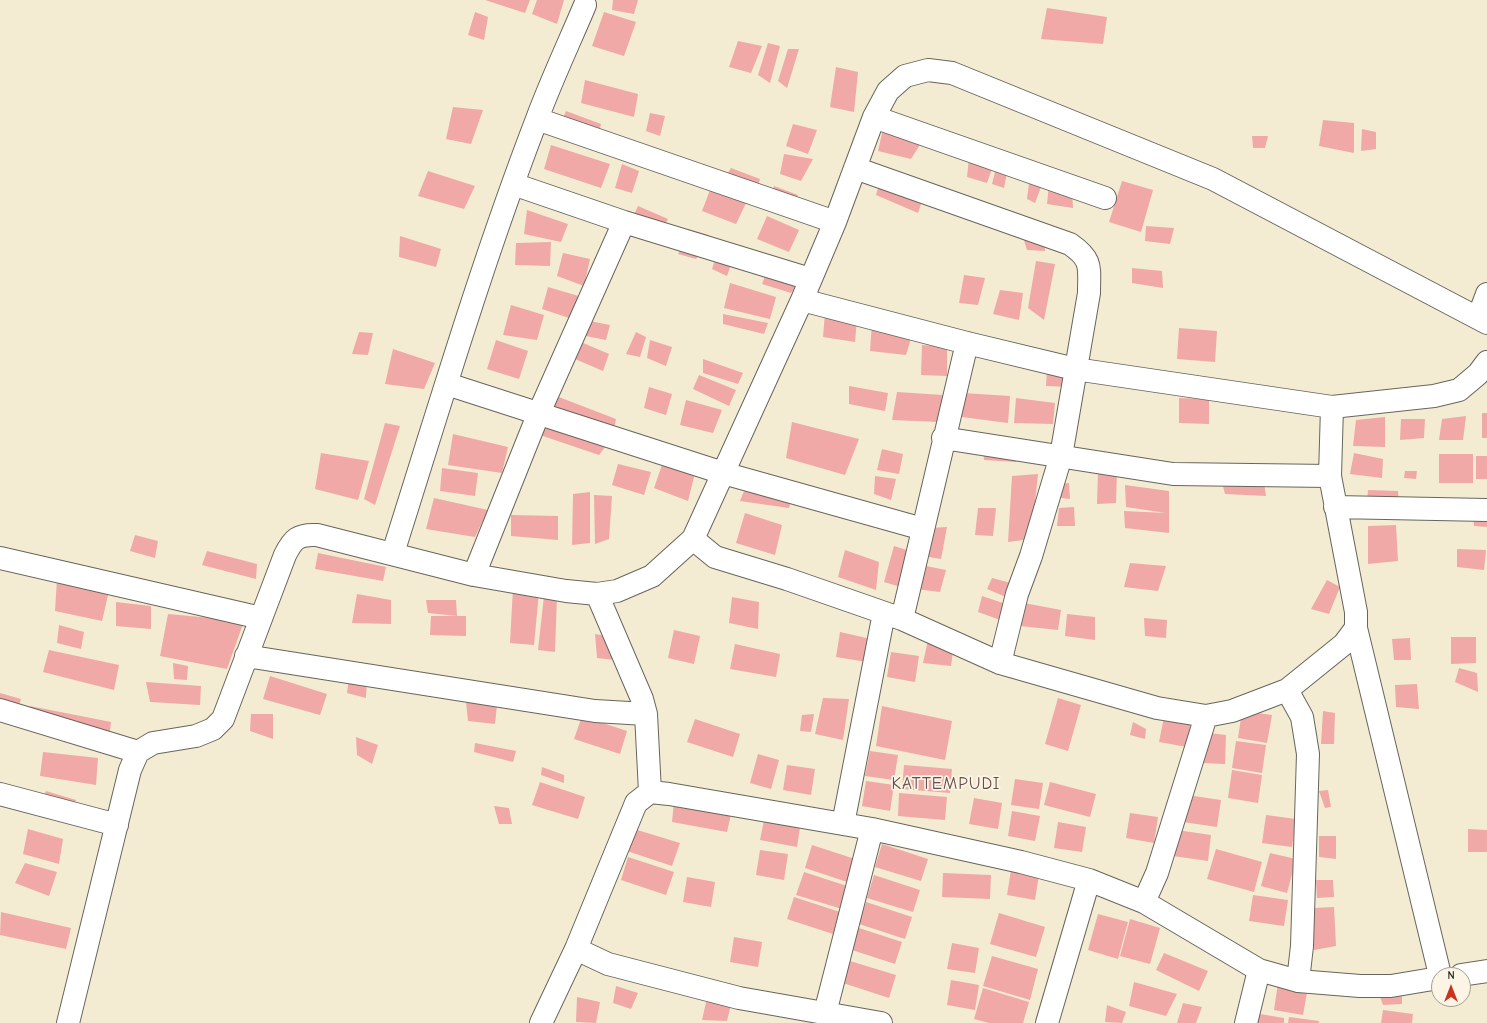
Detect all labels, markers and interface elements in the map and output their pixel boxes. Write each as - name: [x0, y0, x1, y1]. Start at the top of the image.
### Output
- district label: KATTEMPUDI: [892, 774, 1000, 794]
- north arrow: [1431, 967, 1471, 1007]
- text: N: [1447, 969, 1455, 982]

